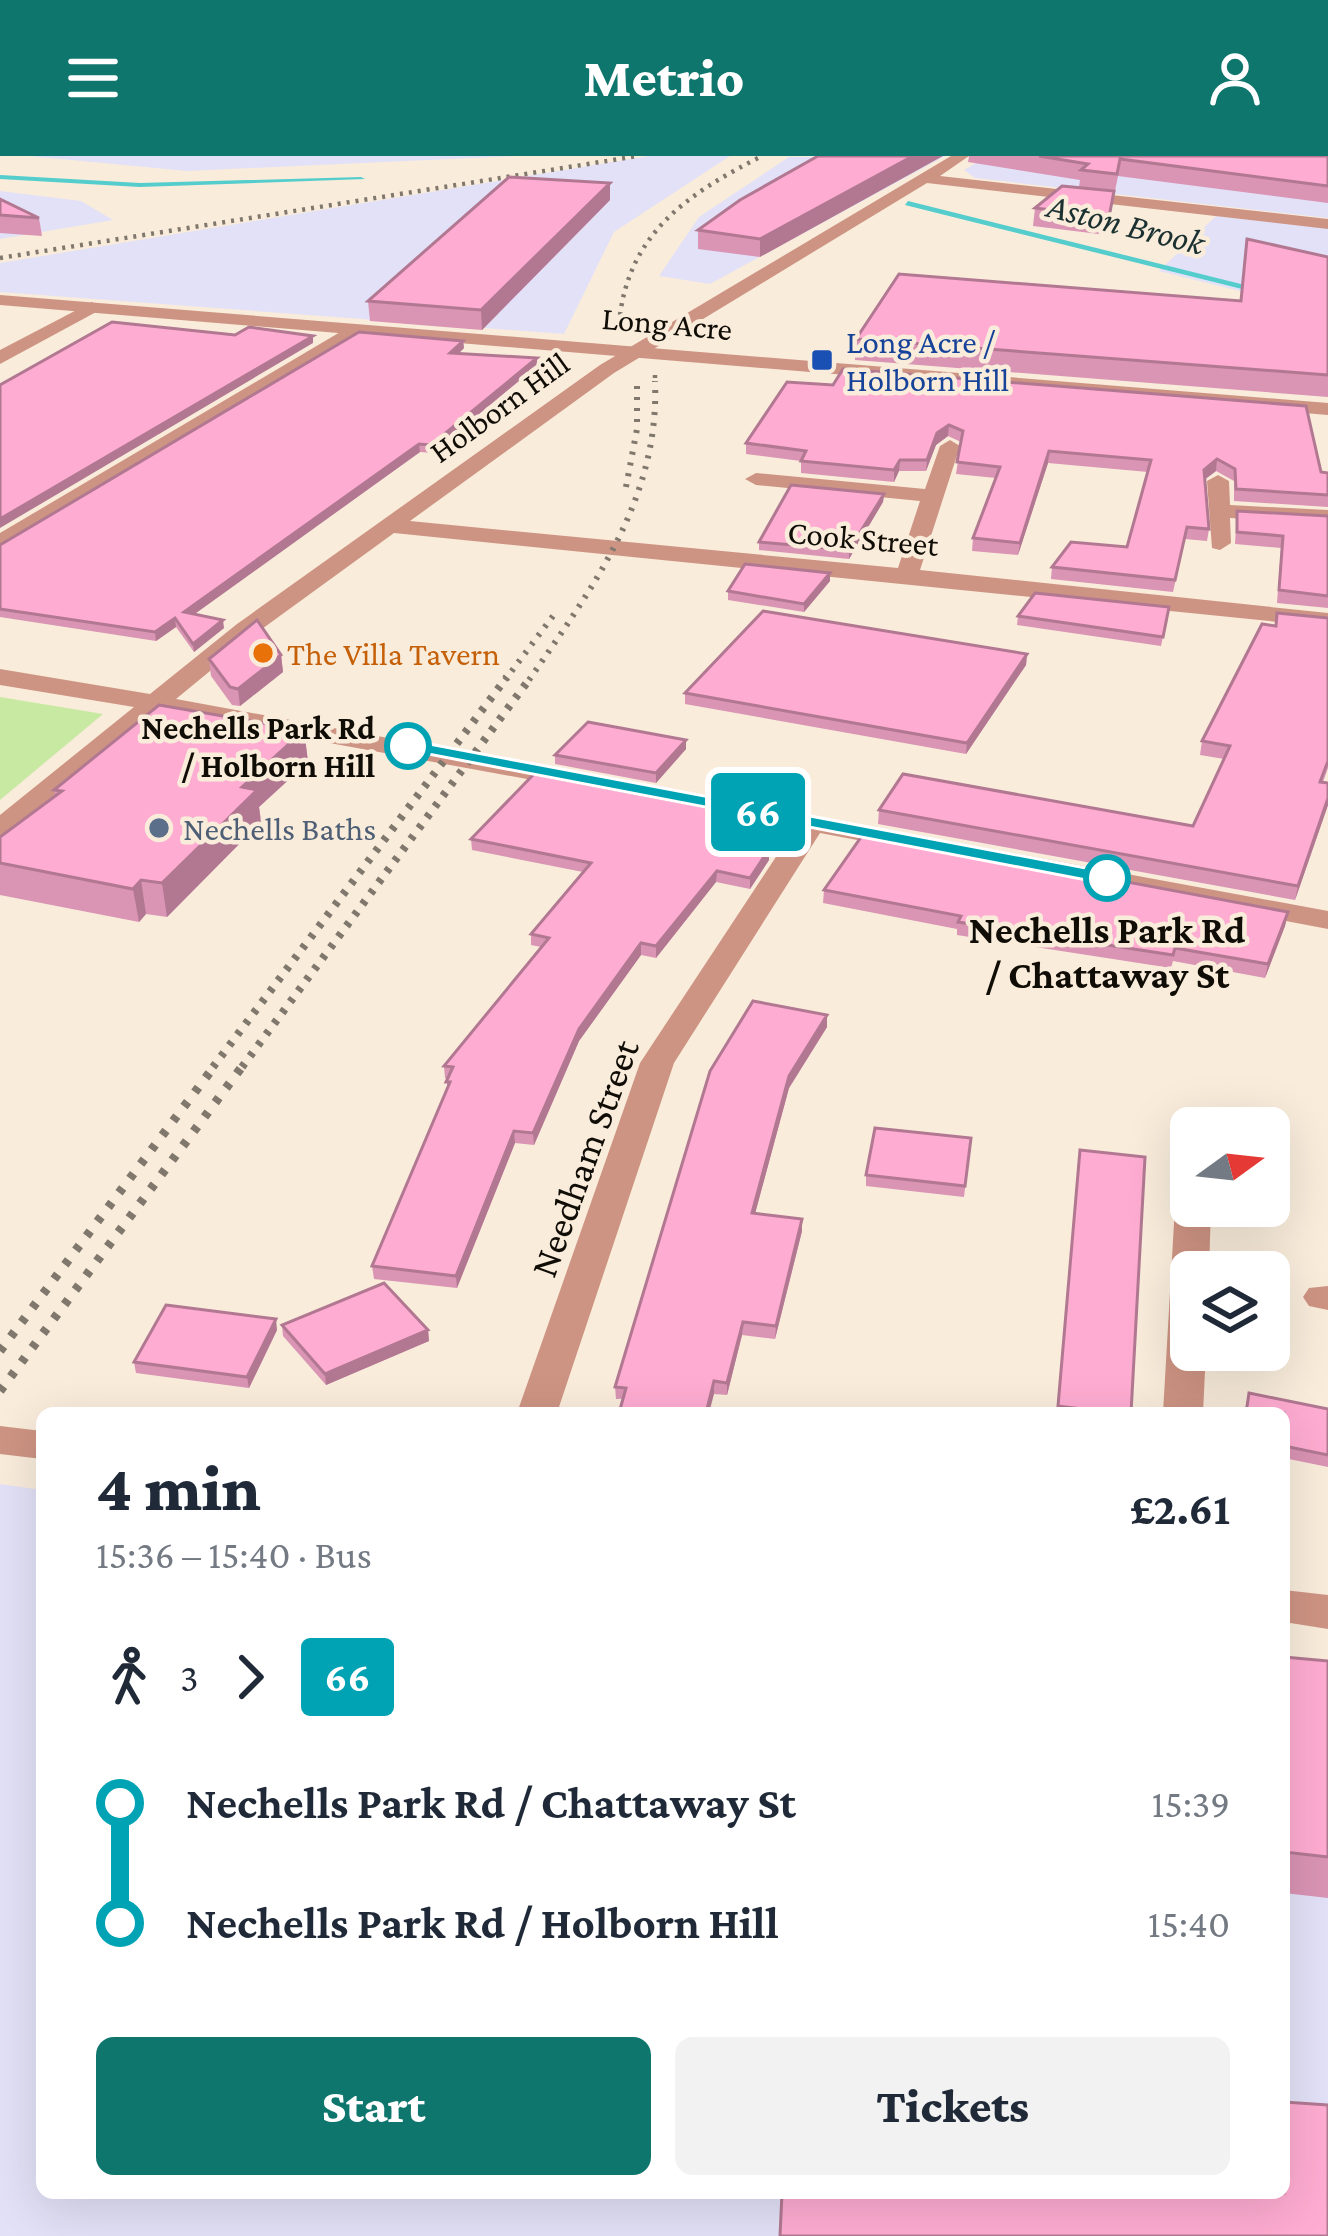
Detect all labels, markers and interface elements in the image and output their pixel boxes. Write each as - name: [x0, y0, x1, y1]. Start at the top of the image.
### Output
- icon: menu: [60, 45, 126, 111]
- icon: person: [1202, 45, 1268, 111]
- text: Metrio: [584, 48, 745, 108]
- water label: Aston Brook: [1041, 185, 1210, 263]
- street label: Long Acre: [600, 299, 734, 347]
- place label: Long Acre / Holborn Hill: [846, 323, 1009, 398]
- street label: Holborn Hill: [422, 344, 576, 470]
- marker: Long Acre / Holborn Hill: [809, 347, 835, 373]
- street label: Cook Street: [786, 513, 941, 563]
- place label: The Villa Tavern: [287, 635, 500, 672]
- marker: The Villa Tavern: [250, 640, 276, 666]
- place label: Nechells Park Rd / Holborn Hill: [141, 709, 375, 784]
- marker: Nechells Park Rd / Holborn Hill: [386, 724, 430, 768]
- line badge: 66: [704, 773, 812, 851]
- text: 66: [735, 788, 781, 835]
- place label: Nechells Baths: [183, 810, 376, 847]
- marker: Nechells Baths: [146, 815, 172, 841]
- marker: Nechells Park Rd / Chattaway St: [1085, 856, 1129, 900]
- place label: Nechells Park Rd / Chattaway St: [969, 908, 1245, 996]
- street label: Needham Street: [521, 1033, 647, 1282]
- north arrow: [1170, 1107, 1290, 1227]
- map controls: [1170, 1107, 1290, 1371]
- button: layers: [1170, 1251, 1290, 1371]
- text: 4 min: [96, 1451, 261, 1524]
- text: £2.61: [1130, 1484, 1230, 1534]
- text: 15:36 – 15:40 · Bus: [96, 1533, 372, 1576]
- icon: walk: [96, 1644, 162, 1710]
- icon: forward: [217, 1644, 283, 1710]
- text: 66: [325, 1653, 370, 1700]
- text: 3: [180, 1656, 199, 1699]
- text: Nechells Park Rd / Chattaway St: [186, 1778, 796, 1828]
- text: 15:39: [1152, 1782, 1230, 1825]
- text: Nechells Park Rd / Holborn Hill: [186, 1898, 779, 1948]
- text: 15:40: [1148, 1902, 1230, 1945]
- button: Start: [96, 2037, 651, 2175]
- button: Tickets: [675, 2037, 1230, 2175]

